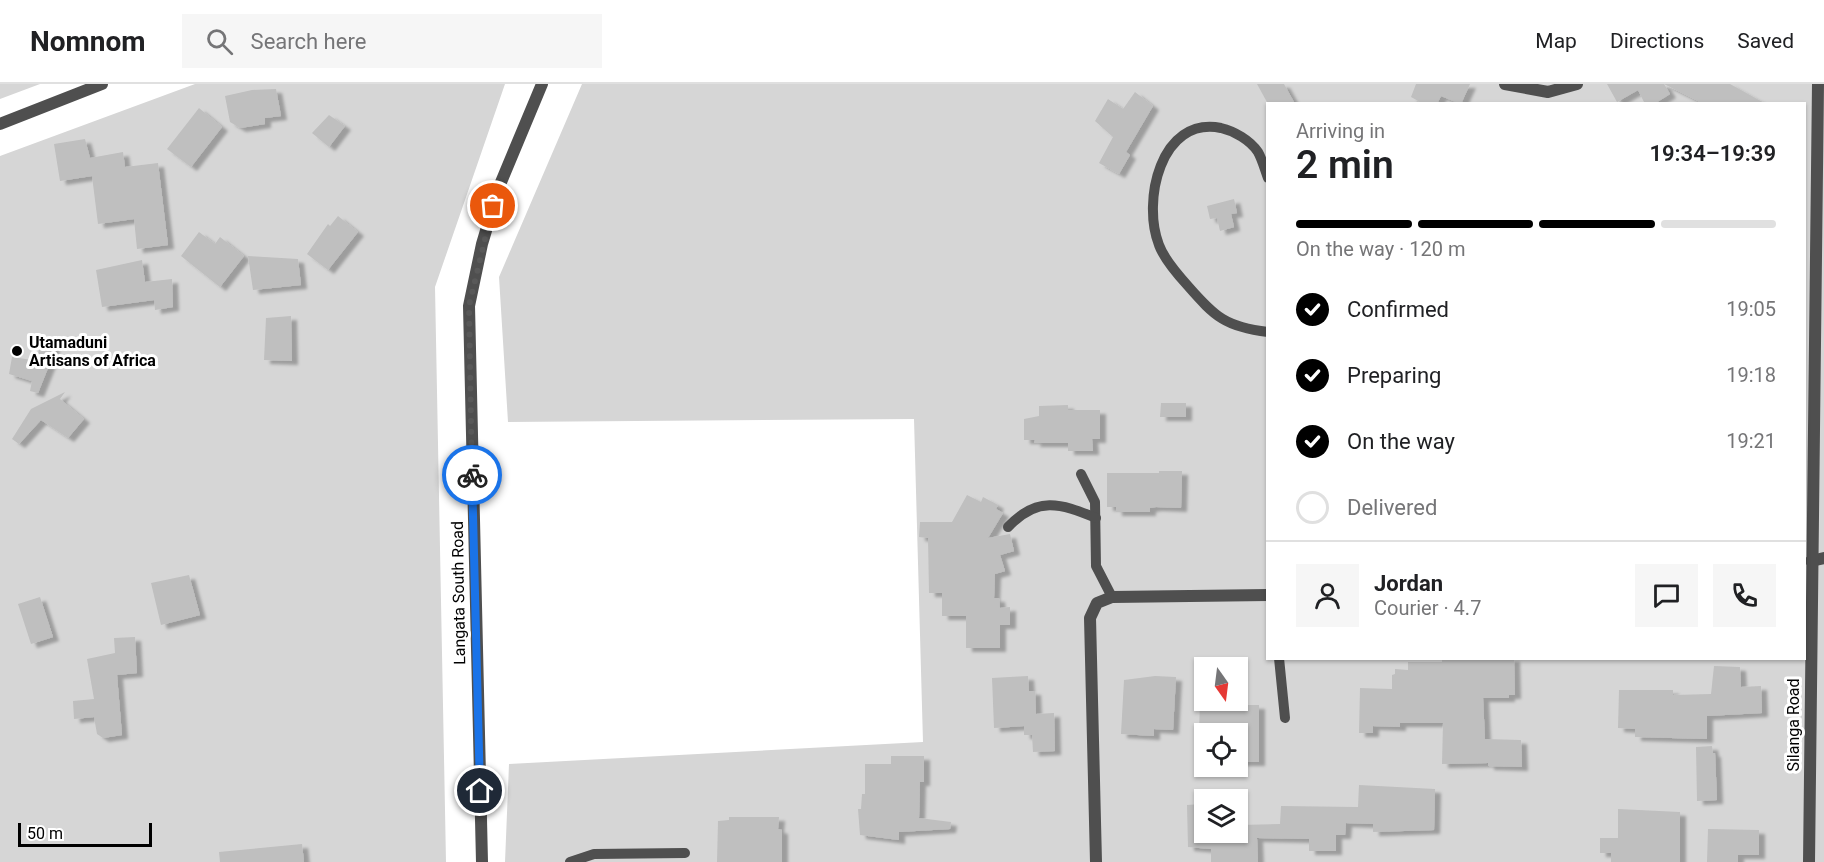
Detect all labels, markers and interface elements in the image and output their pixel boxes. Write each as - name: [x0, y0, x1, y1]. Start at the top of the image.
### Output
- search box: [182, 14, 602, 68]
- text: Nomnom: [30, 25, 146, 58]
- icon: search: [203, 25, 236, 58]
- text: Search here: [251, 29, 366, 54]
- text: Map: [1535, 29, 1577, 53]
- text: Directions: [1610, 29, 1704, 53]
- text: Saved: [1737, 29, 1794, 53]
- text: Arriving in: [1296, 119, 1385, 143]
- text: 19:34–19:39: [1649, 141, 1776, 166]
- text: 2 min: [1296, 142, 1394, 188]
- pin: [467, 180, 518, 231]
- icon: bag: [476, 189, 509, 222]
- text: On the way · 120 m: [1296, 237, 1465, 261]
- icon: check: [1296, 293, 1329, 326]
- text: Confirmed: [1347, 297, 1449, 322]
- text: 19:05: [1726, 297, 1776, 321]
- place label: Utamaduni Artisans of Africa: [29, 333, 156, 370]
- marker: Utamaduni Artisans of Africa: [10, 344, 24, 358]
- icon: check: [1296, 359, 1329, 392]
- text: Preparing: [1347, 363, 1441, 388]
- text: 19:18: [1726, 363, 1776, 387]
- icon: check: [1296, 425, 1329, 458]
- text: On the way: [1347, 429, 1455, 454]
- text: 19:21: [1726, 429, 1776, 453]
- courier: [442, 445, 502, 505]
- icon: bike: [456, 459, 489, 492]
- text: Delivered: [1347, 495, 1437, 520]
- street label: Langata South Road: [448, 521, 469, 665]
- button: person: [1296, 564, 1359, 627]
- button: chat: [1635, 564, 1698, 627]
- button: phone: [1713, 564, 1776, 627]
- text: Jordan: [1374, 571, 1443, 596]
- text: Courier · 4.7: [1374, 596, 1481, 620]
- north arrow: [1194, 657, 1248, 711]
- map controls: [1194, 657, 1248, 843]
- street label: Silanga Road: [1784, 678, 1803, 772]
- button: locate: [1194, 723, 1248, 777]
- pin: [454, 765, 505, 816]
- icon: home: [463, 774, 496, 807]
- button: layers: [1194, 789, 1248, 843]
- scale bar: [18, 820, 152, 848]
- text: 50 m: [27, 824, 63, 843]

